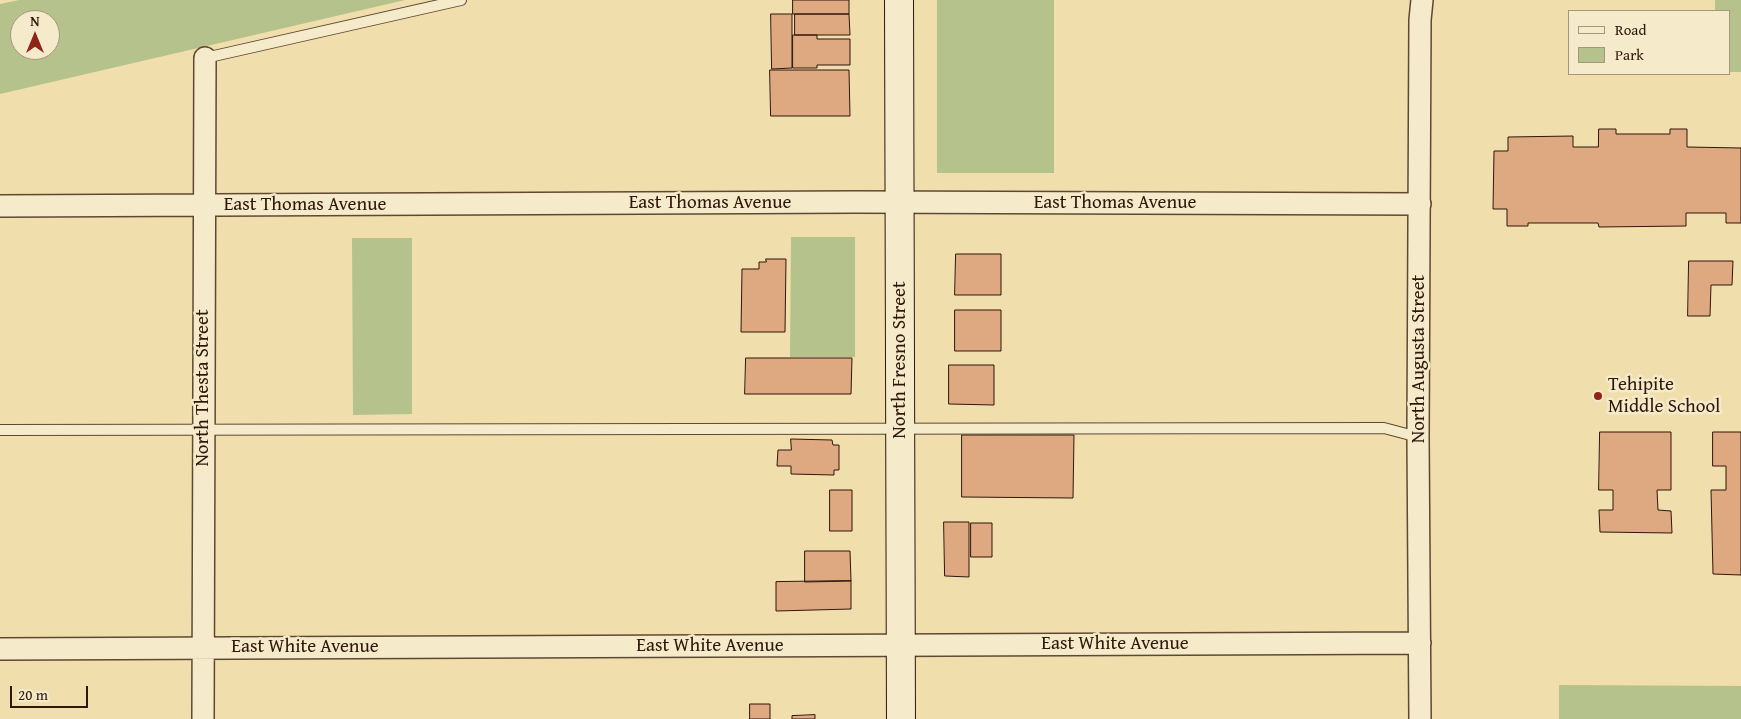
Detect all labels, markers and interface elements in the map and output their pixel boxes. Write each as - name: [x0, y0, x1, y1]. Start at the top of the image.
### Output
- north arrow: [10, 10, 60, 60]
- legend: [1568, 10, 1731, 75]
- text: N: [30, 11, 40, 31]
- text: Road: [1615, 19, 1646, 40]
- text: Park: [1615, 44, 1644, 65]
- street label: East Thomas Avenue: [629, 192, 791, 214]
- street label: East Thomas Avenue: [1034, 192, 1196, 214]
- street label: East Thomas Avenue: [224, 194, 386, 216]
- street label: North Augusta Street: [1408, 275, 1430, 443]
- street label: North Fresno Street: [889, 281, 911, 439]
- street label: North Thesta Street: [192, 309, 214, 467]
- place label: Tehipite Middle School: [1608, 374, 1720, 418]
- marker: Tehipite Middle School: [1592, 390, 1604, 402]
- street label: East White Avenue: [1041, 633, 1189, 655]
- street label: East White Avenue: [636, 635, 784, 657]
- street label: East White Avenue: [231, 636, 379, 658]
- scale bar: [12, 676, 90, 708]
- text: 20 m: [18, 684, 48, 705]

